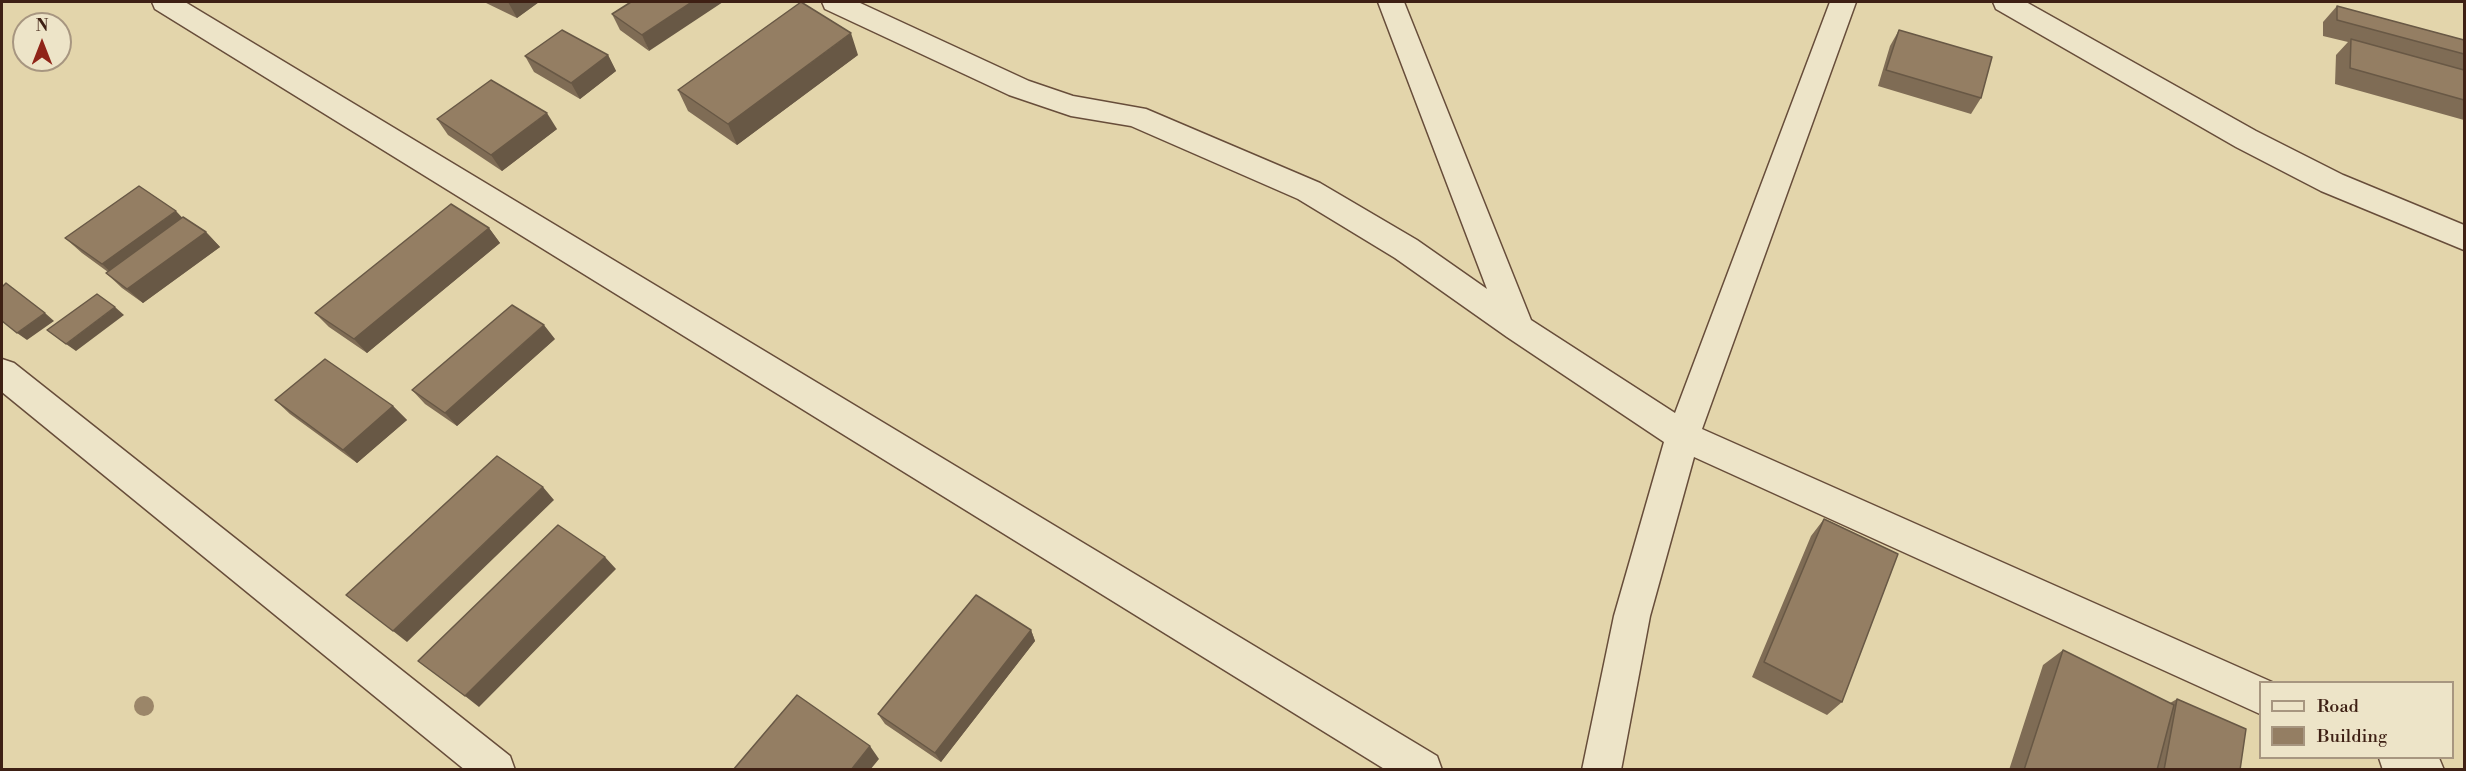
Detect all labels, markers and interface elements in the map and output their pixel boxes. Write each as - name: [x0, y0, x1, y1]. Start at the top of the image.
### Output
- north arrow: [12, 12, 72, 72]
- text: N: [36, 16, 48, 36]
- legend: [2259, 681, 2454, 759]
- text: Road: [2317, 695, 2359, 718]
- text: Building: [2317, 725, 2387, 748]

